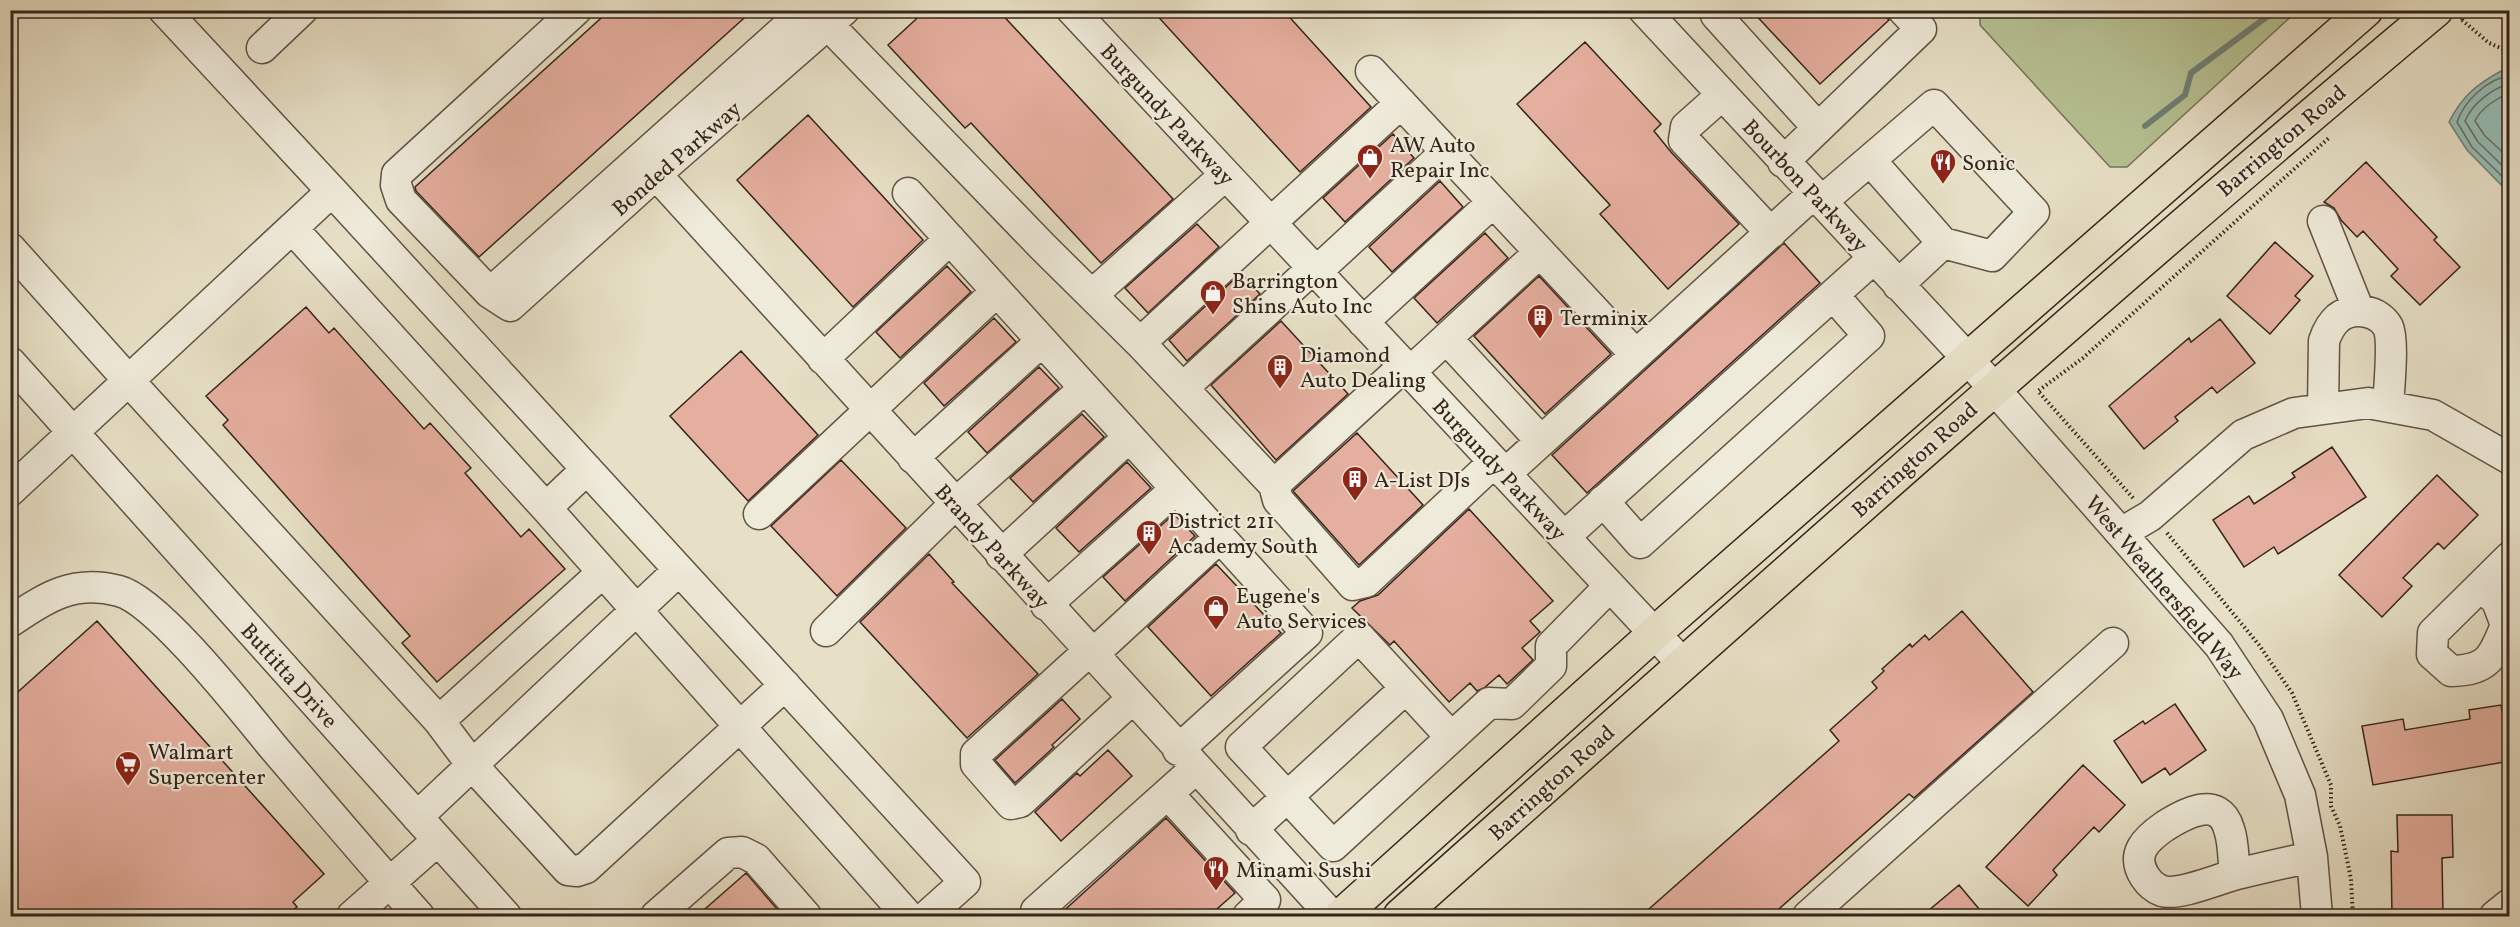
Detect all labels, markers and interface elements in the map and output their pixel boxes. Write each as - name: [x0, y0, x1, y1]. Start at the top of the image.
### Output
- street label: Burgundy Parkway: [1092, 38, 1240, 194]
- street label: Barrington Road: [2211, 78, 2354, 205]
- street label: Bonded Parkway: [606, 95, 749, 225]
- street label: Bourbon Parkway: [1734, 113, 1874, 260]
- place label: AW Auto Repair Inc: [1390, 131, 1490, 187]
- shop icon: AW Auto Repair Inc: [1355, 142, 1385, 180]
- restaurant icon: Sonic: [1928, 147, 1958, 185]
- place label: Sonic: [1962, 149, 2016, 180]
- place label: Barrington Shins Auto Inc: [1232, 267, 1373, 323]
- shop icon: Barrington Shins Auto Inc: [1198, 278, 1228, 316]
- building icon: Terminix: [1525, 302, 1555, 340]
- place label: Terminix: [1560, 304, 1648, 335]
- place label: Diamond Auto Dealing: [1300, 341, 1426, 397]
- building icon: Diamond Auto Dealing: [1265, 352, 1295, 390]
- street label: Burgundy Parkway: [1424, 393, 1572, 549]
- street label: Barrington Road: [1846, 396, 1986, 526]
- building icon: A-List DJs: [1340, 464, 1370, 502]
- place label: A-List DJs: [1374, 466, 1470, 497]
- street label: Brandy Parkway: [926, 478, 1056, 617]
- street label: West Weathersfield Way: [2076, 490, 2250, 688]
- place label: District 211 Academy South: [1168, 507, 1318, 563]
- building icon: District 211 Academy South: [1134, 518, 1164, 556]
- place label: Eugene's Auto Services: [1236, 582, 1367, 638]
- shop icon: Eugene's Auto Services: [1201, 593, 1231, 631]
- street label: Buttitta Drive: [232, 617, 344, 736]
- street label: Barrington Road: [1483, 719, 1623, 849]
- place label: Walmart Supercenter: [148, 738, 265, 794]
- supermarket icon: Walmart Supercenter: [113, 749, 143, 787]
- restaurant icon: Minami Sushi: [1201, 854, 1231, 892]
- place label: Minami Sushi: [1236, 856, 1371, 887]

